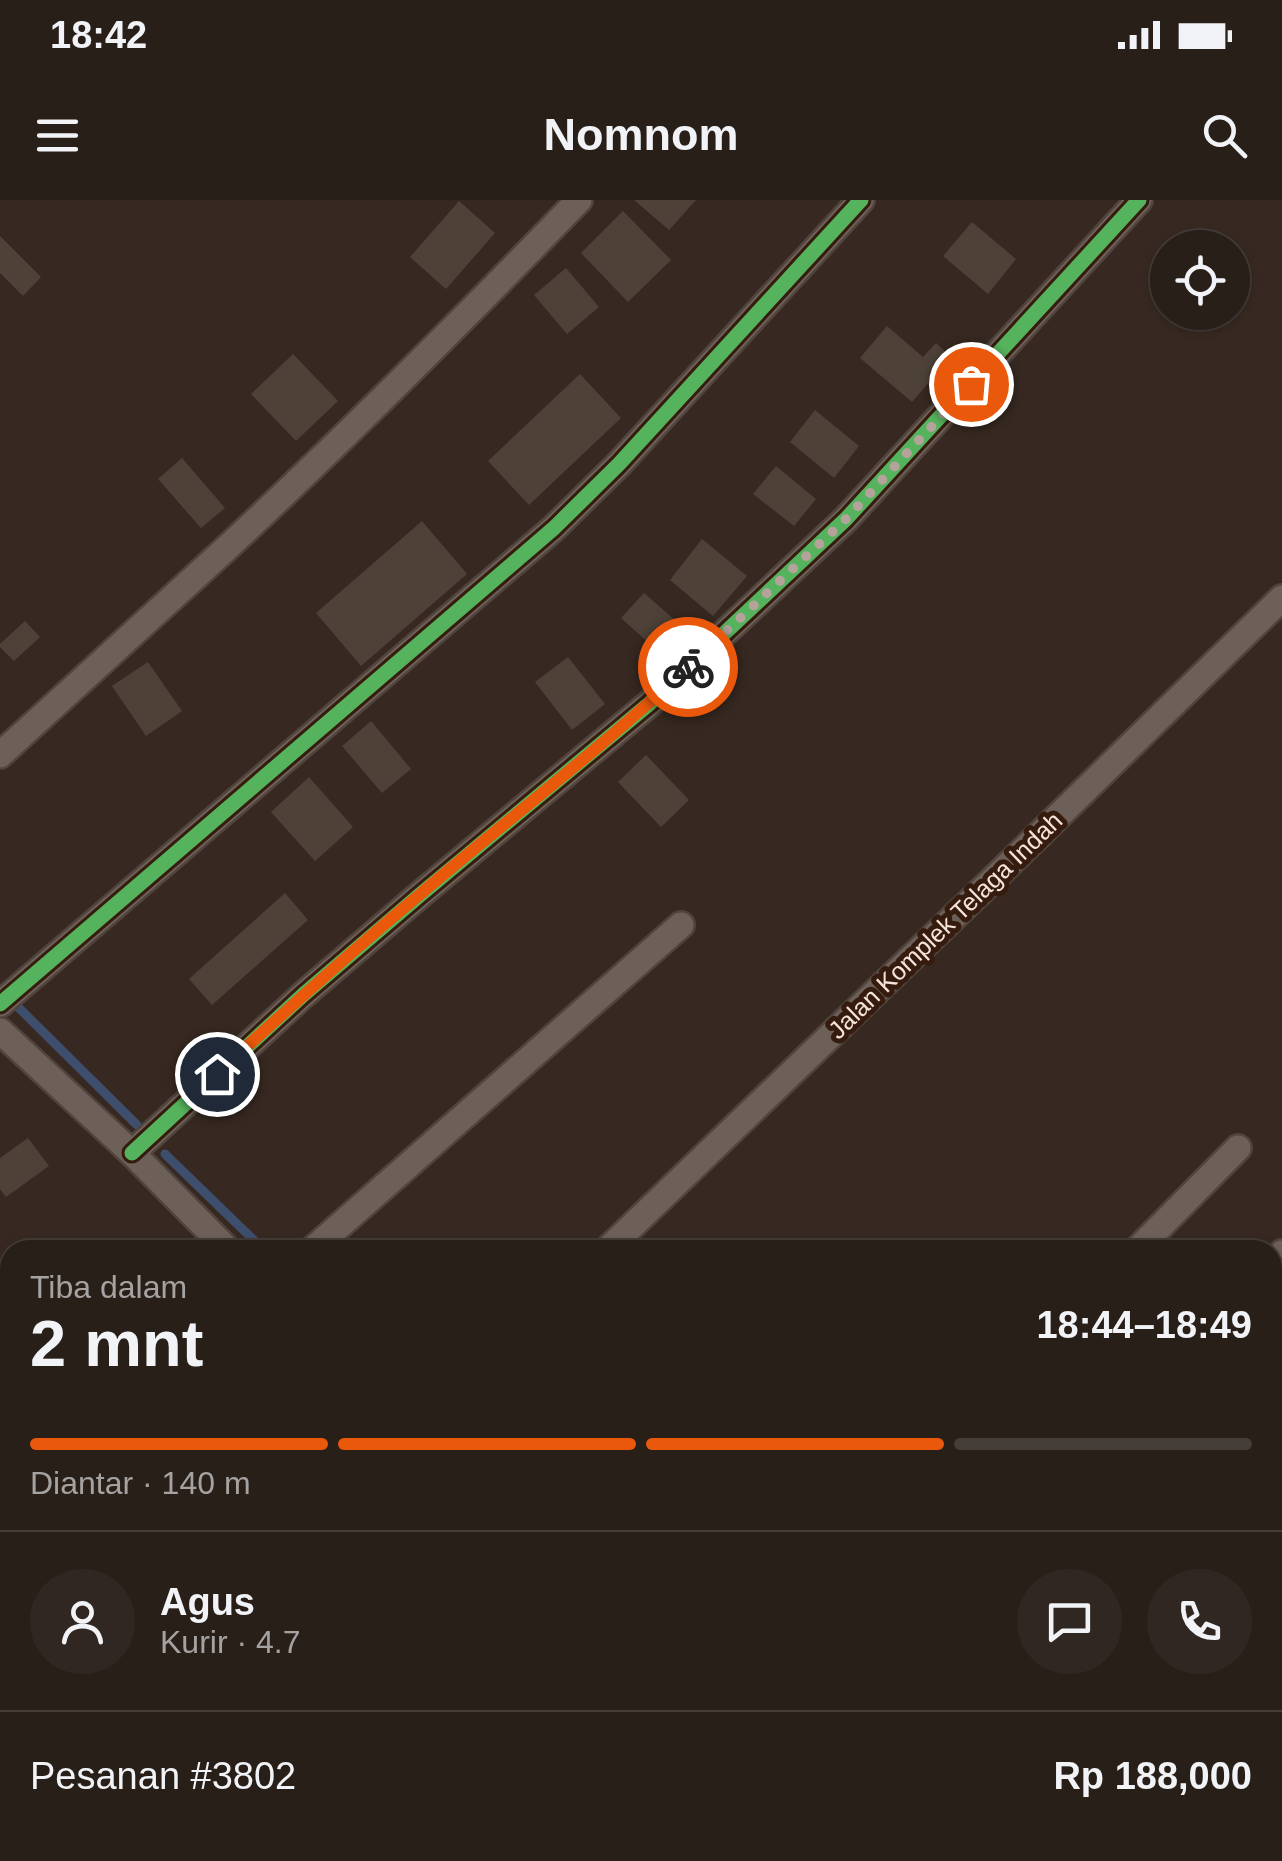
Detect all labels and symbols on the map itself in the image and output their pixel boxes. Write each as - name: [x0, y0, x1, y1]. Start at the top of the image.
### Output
- pin: [929, 342, 1014, 427]
- courier: [638, 617, 738, 717]
- street label: Jalan Komplek Telaga Indah: [822, 806, 1068, 1044]
- pin: [175, 1032, 260, 1117]

